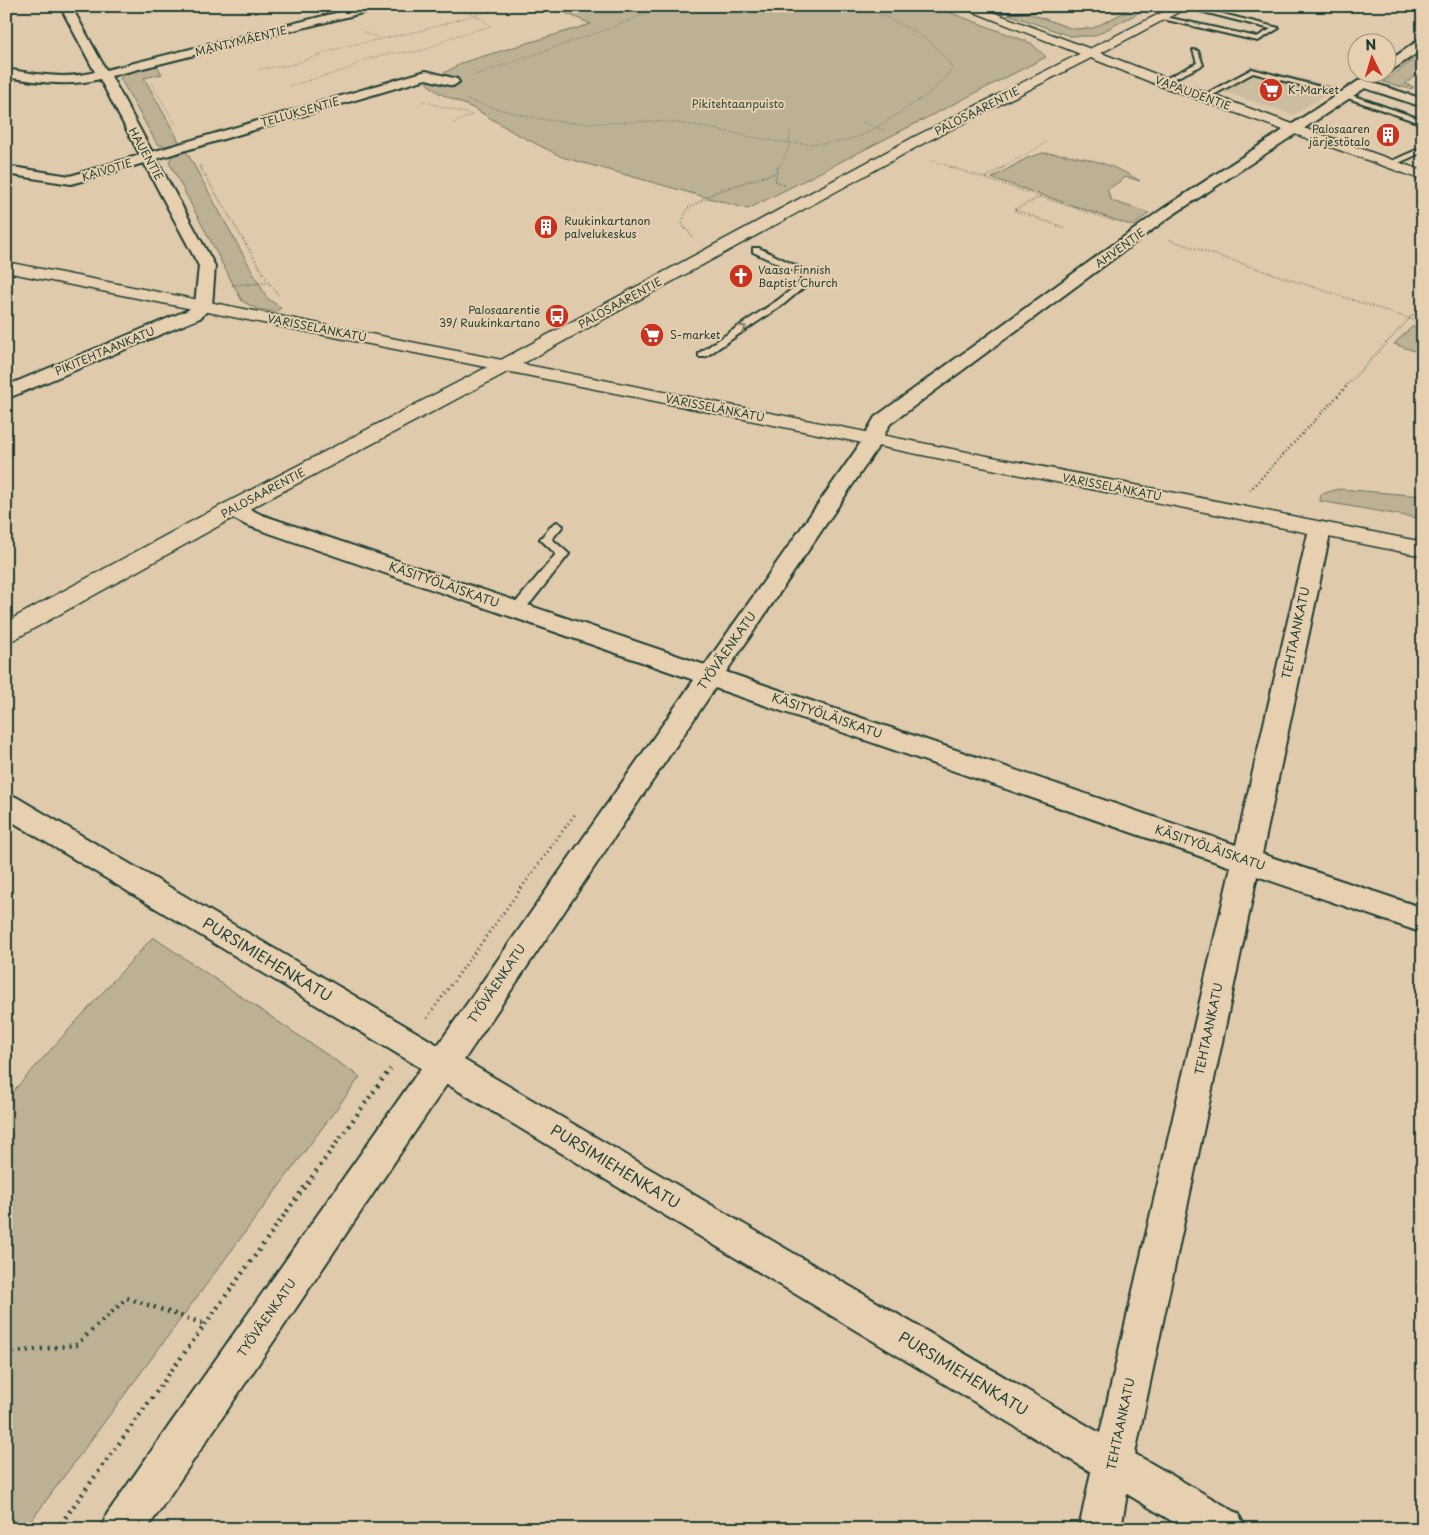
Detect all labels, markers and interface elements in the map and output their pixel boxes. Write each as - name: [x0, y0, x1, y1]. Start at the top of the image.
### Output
- street label: MÄNTYMÄENTIE: [193, 21, 289, 60]
- north arrow: [1346, 32, 1396, 82]
- text: N: [1364, 34, 1377, 55]
- street label: VAPAUDENTIE: [1153, 71, 1234, 114]
- supermarket icon: K-Market: [1258, 77, 1284, 103]
- place label: K-Market: [1288, 81, 1339, 98]
- street label: PALOSAARENTIE: [931, 82, 1022, 139]
- street label: TELLUKSENTIE: [258, 92, 341, 131]
- park label: Pikitehtaanpuisto: [692, 95, 784, 112]
- place label: Palosaaren järjestötalo: [1308, 120, 1370, 150]
- building icon: Palosaaren järjestötalo: [1375, 122, 1401, 148]
- street label: HAUENTIE: [125, 124, 168, 183]
- street label: KAIVOTIE: [80, 154, 134, 185]
- place label: Ruukinkartanon palvelukeskus: [564, 212, 651, 242]
- building icon: Ruukinkartanon palvelukeskus: [533, 214, 559, 240]
- street label: AHVENTIE: [1091, 224, 1148, 272]
- place label: Vaasa Finnish Baptist Church: [758, 261, 838, 291]
- church icon: Vaasa Finnish Baptist Church: [728, 263, 754, 289]
- street label: PALOSAARENTIE: [575, 272, 665, 333]
- place label: Palosaarentie 39/ Ruukinkartano: [439, 301, 540, 331]
- bus stop icon: Palosaarentie 39/ Ruukinkartano: [544, 303, 570, 329]
- street label: VARISSELÄNKATU: [266, 310, 368, 345]
- street label: PIKITEHTAANKATU: [52, 322, 157, 379]
- supermarket icon: S-market: [639, 322, 665, 348]
- one-way arrow: [737, 325, 746, 334]
- place label: S-market: [670, 326, 721, 343]
- street label: VARISSELÄNKATU: [664, 390, 766, 425]
- street label: PALOSAARENTIE: [218, 463, 308, 522]
- street label: VARISSELÄNKATU: [1061, 469, 1163, 504]
- street label: KÄSITYÖLÄISKATU: [387, 557, 502, 611]
- street label: TEHTAANKATU: [1276, 585, 1314, 681]
- street label: TYÖVÄENKATU: [692, 608, 760, 693]
- street label: KÄSITYÖLÄISKATU: [770, 688, 885, 742]
- street label: KÄSITYÖLÄISKATU: [1153, 820, 1268, 874]
- street label: PURSIMIEHENKATU: [199, 911, 337, 1007]
- street label: TYÖVÄENKATU: [463, 940, 529, 1027]
- street label: TEHTAANKATU: [1189, 981, 1227, 1077]
- street label: PURSIMIEHENKATU: [547, 1118, 685, 1214]
- street label: TYÖVÄENKATU: [232, 1275, 300, 1360]
- street label: PURSIMIEHENKATU: [895, 1325, 1033, 1421]
- street label: TEHTAANKATU: [1101, 1376, 1139, 1472]

